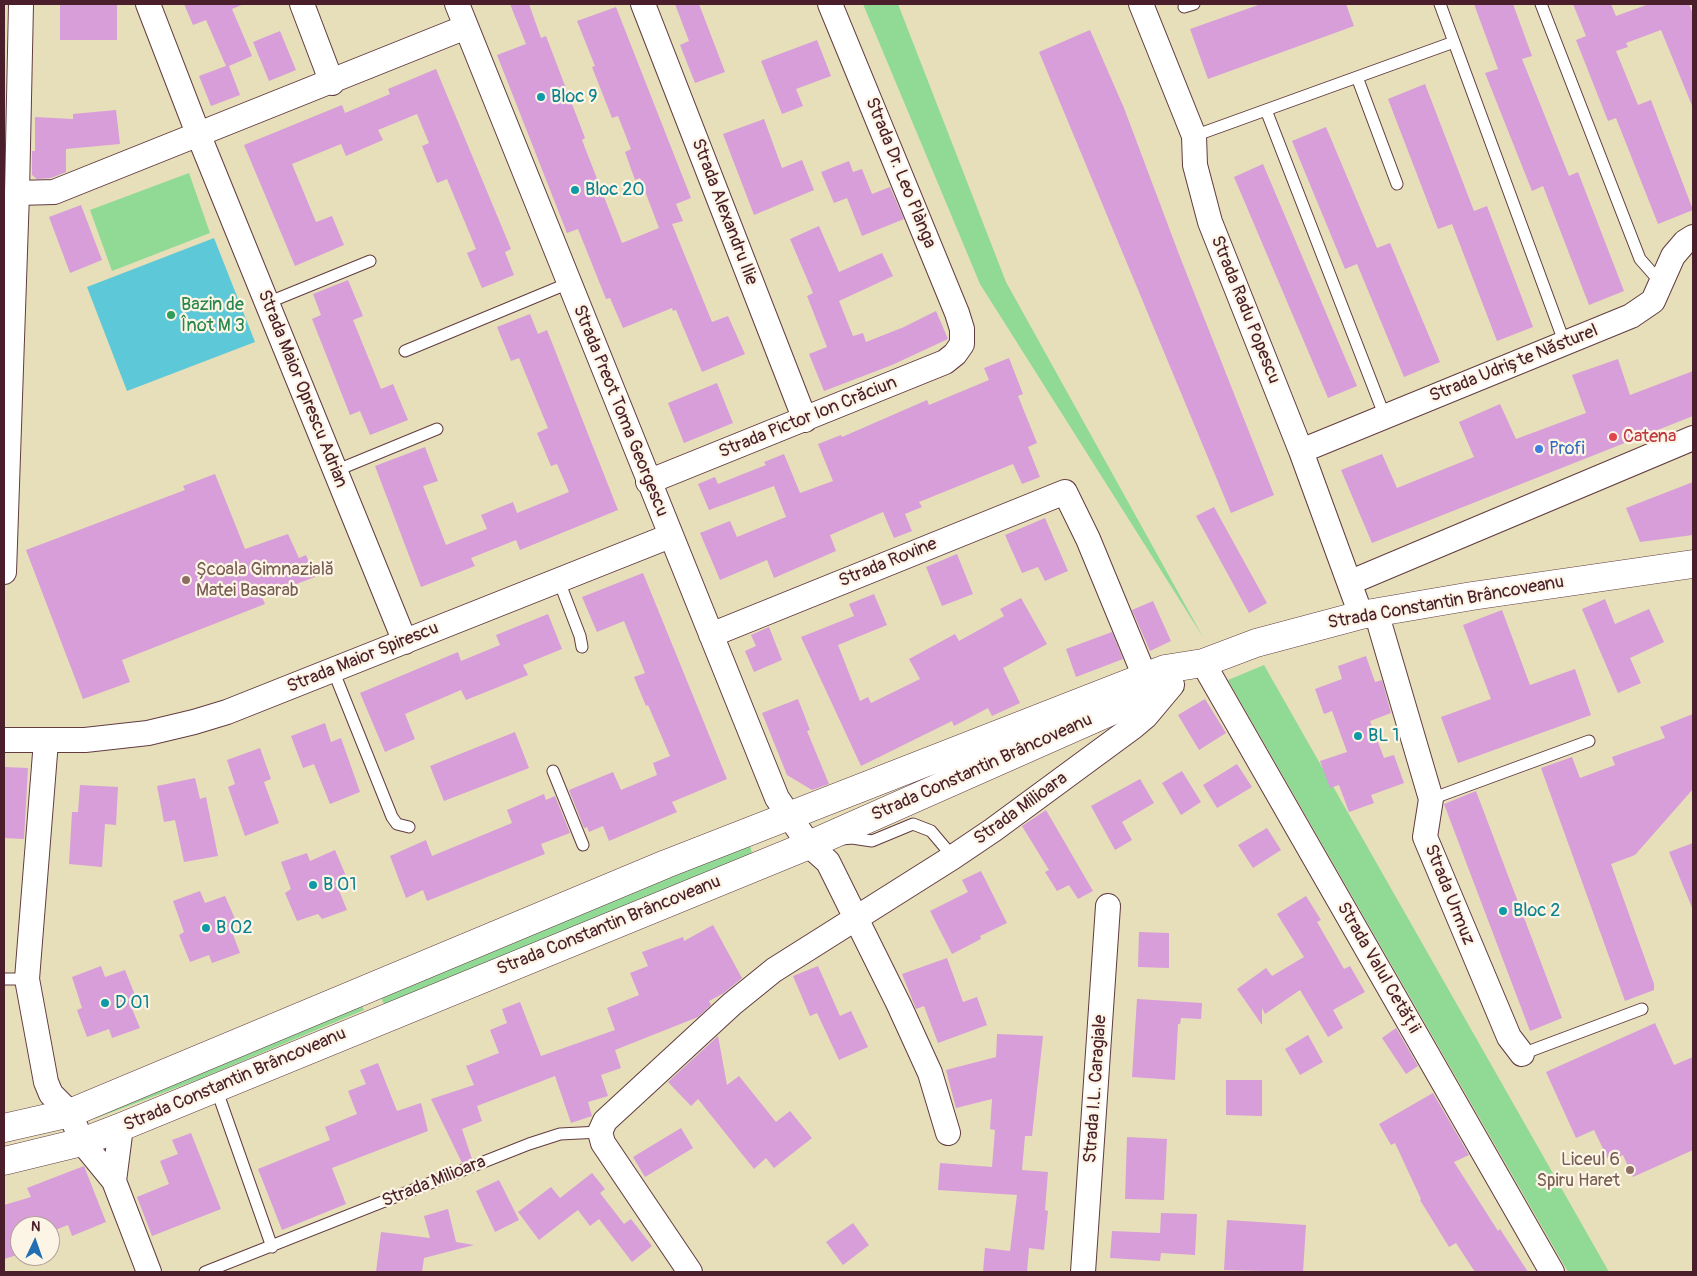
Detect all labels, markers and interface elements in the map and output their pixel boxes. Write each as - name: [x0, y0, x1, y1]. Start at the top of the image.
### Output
- place label: Bloc 9: [551, 86, 597, 108]
- marker: Bloc 9: [535, 91, 547, 103]
- street label: Strada Dr. Leo Plànga: [860, 94, 940, 252]
- street label: Strada Alexandru Ilie: [686, 136, 762, 288]
- place label: Bloc 20: [585, 179, 645, 201]
- marker: Bloc 20: [569, 184, 581, 196]
- street label: Strada Radu Popescu: [1205, 233, 1285, 387]
- street label: Strada Maior Oprescu Adrian: [252, 287, 352, 491]
- place label: Bazin de Înot M 3: [181, 294, 245, 336]
- street label: Strada Preot Toma Georgescu: [568, 302, 672, 520]
- marker: Bazin de Înot M 3: [165, 309, 177, 321]
- street label: Strada Udriște Năsturel: [1427, 320, 1601, 408]
- street label: Strada Pictor Ion Crăciun: [716, 372, 900, 464]
- place label: Catena: [1623, 426, 1676, 448]
- marker: Catena: [1607, 431, 1619, 443]
- place label: Profi: [1549, 438, 1585, 460]
- marker: Profi: [1533, 443, 1545, 455]
- street label: Strada Rovine: [836, 534, 940, 592]
- place label: Școala Gimnazială Matei Basarab: [196, 559, 334, 602]
- street label: Strada Constantin Brâncoveanu: [1326, 572, 1566, 634]
- marker: Școala Gimnazială Matei Basarab: [180, 574, 192, 586]
- street label: Strada Maior Spirescu: [284, 618, 442, 698]
- street label: Strada Constantin Brâncoveanu: [868, 709, 1096, 827]
- place label: BL 1: [1368, 725, 1399, 747]
- marker: BL 1: [1352, 730, 1364, 742]
- street label: Strada Milioara: [970, 768, 1072, 850]
- street label: Strada Urmuz: [1419, 842, 1479, 948]
- street label: Strada Constantin Brâncoveanu: [494, 871, 724, 981]
- place label: B 01: [323, 874, 356, 896]
- marker: B 01: [307, 879, 319, 891]
- street label: Strada Valul Cetății: [1332, 898, 1424, 1038]
- place label: Bloc 2: [1513, 900, 1560, 922]
- marker: Bloc 2: [1497, 905, 1509, 917]
- place label: B 02: [216, 917, 252, 939]
- marker: B 02: [200, 922, 212, 934]
- place label: D 01: [115, 992, 150, 1014]
- marker: D 01: [99, 997, 111, 1009]
- street label: Strada I.L. Caragiale: [1080, 1014, 1112, 1164]
- street label: Strada Constantin Brâncoveanu: [120, 1023, 350, 1137]
- place label: Liceul 6 Spiru Haret: [1536, 1149, 1620, 1192]
- street label: Strada Milioara: [379, 1151, 489, 1213]
- marker: Liceul 6 Spiru Haret: [1624, 1164, 1636, 1176]
- north arrow: [10, 1216, 60, 1266]
- text: N: [31, 1218, 41, 1235]

